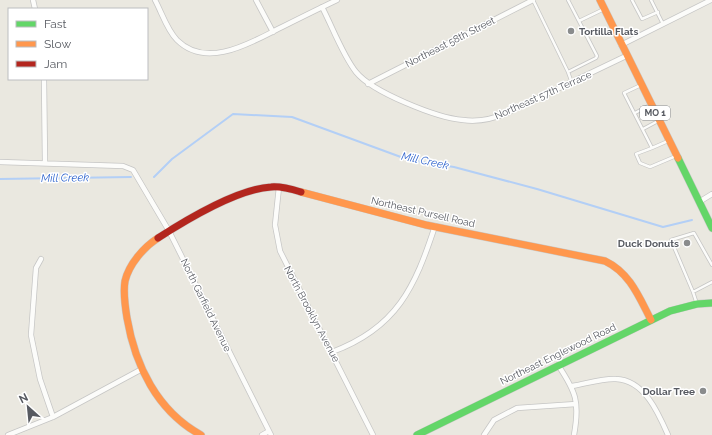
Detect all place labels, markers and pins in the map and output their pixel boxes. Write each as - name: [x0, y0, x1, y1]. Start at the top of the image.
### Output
- marker: Tortilla Flats: [566, 26, 576, 36]
- place label: Tortilla Flats: [579, 26, 638, 37]
- place label: Duck Donuts: [618, 238, 679, 249]
- marker: Duck Donuts: [682, 238, 692, 248]
- place label: Dollar Tree: [642, 386, 695, 397]
- marker: Dollar Tree: [698, 386, 708, 396]

